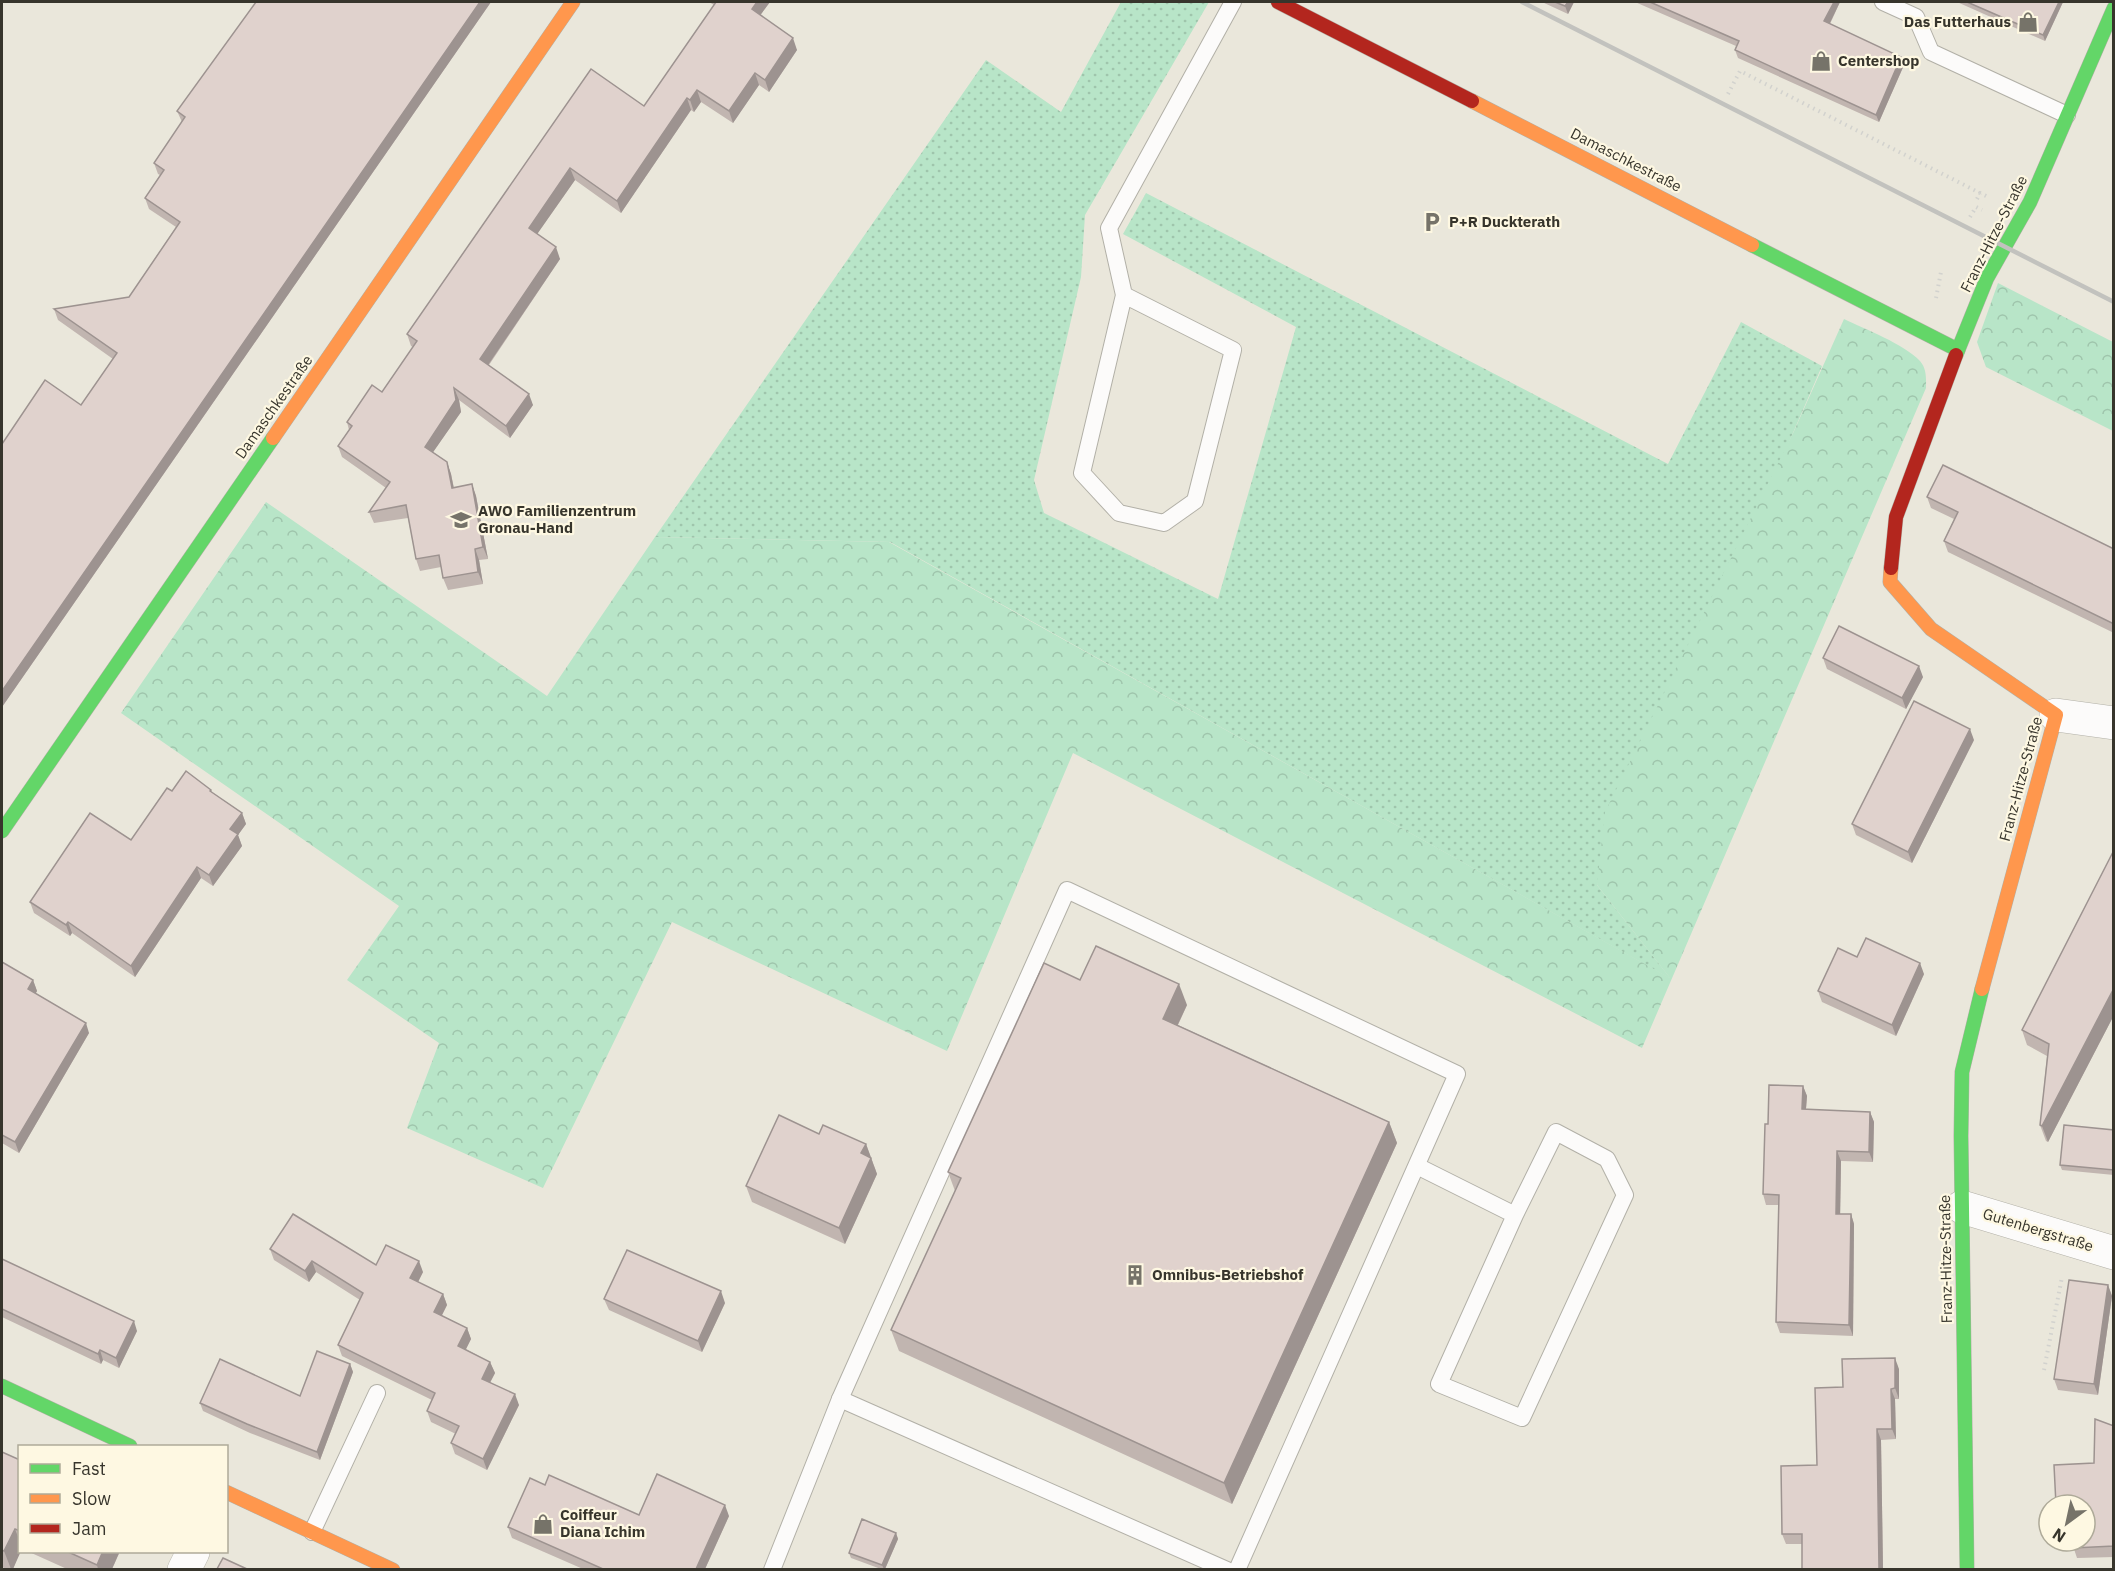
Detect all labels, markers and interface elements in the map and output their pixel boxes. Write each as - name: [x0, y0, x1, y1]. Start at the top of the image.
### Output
- shop icon: Das Futterhaus: [2016, 10, 2040, 34]
- place label: Das Futterhaus: [1904, 12, 2011, 31]
- shop icon: Centershop: [1809, 49, 1833, 73]
- place label: Centershop: [1838, 51, 1919, 70]
- street label: Damaschkestraße: [1567, 123, 1685, 196]
- street label: Franz-Hitze-Straße: [1956, 172, 2031, 295]
- parking icon: P+R Duckterath: [1420, 210, 1444, 234]
- place label: P+R Duckterath: [1449, 212, 1560, 231]
- street label: Damaschkestraße: [231, 351, 316, 462]
- place label: AWO Familienzentrum Gronau-Hand: [478, 501, 636, 537]
- school or university icon: AWO Familienzentrum Gronau-Hand: [449, 508, 473, 532]
- street label: Franz-Hitze-Straße: [1995, 714, 2046, 843]
- street label: Franz-Hitze-Straße: [1935, 1195, 1956, 1323]
- street label: Gutenbergstraße: [1981, 1204, 2096, 1255]
- building icon: Omnibus-Betriebshof: [1123, 1263, 1147, 1287]
- place label: Omnibus-Betriebshof: [1152, 1265, 1304, 1284]
- legend: [18, 1445, 228, 1553]
- text: Fast: [72, 1457, 106, 1480]
- text: Slow: [72, 1487, 111, 1510]
- north arrow: [2037, 1493, 2097, 1553]
- place label: Coiffeur Diana Ichim: [560, 1505, 645, 1541]
- shop icon: Coiffeur Diana Ichim: [531, 1512, 555, 1536]
- text: Jam: [72, 1517, 107, 1540]
- text: N: [2049, 1524, 2069, 1547]

